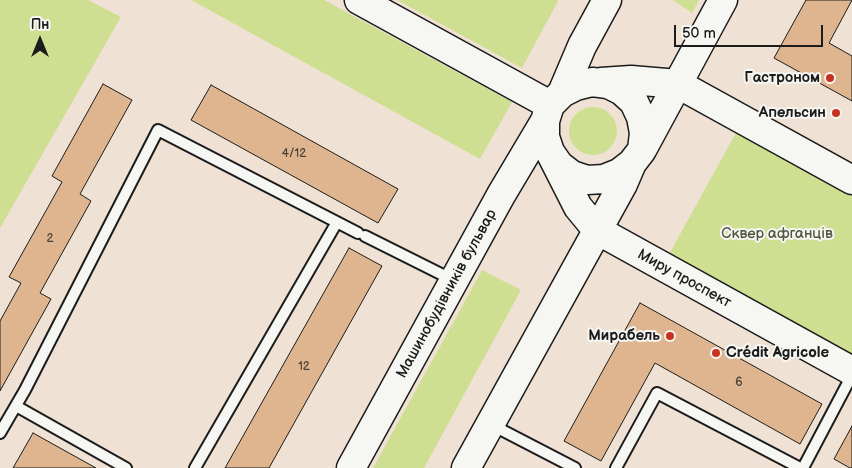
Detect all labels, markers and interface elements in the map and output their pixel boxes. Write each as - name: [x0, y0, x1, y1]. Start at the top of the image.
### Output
- north arrow: [15, 15, 65, 65]
- scale bar: [677, 15, 826, 47]
- text: Пн: [31, 16, 49, 33]
- text: 50 m: [682, 24, 716, 43]
- place label: Гастроном: [744, 69, 820, 87]
- marker: Гастроном: [824, 72, 836, 84]
- place label: Апельсин: [759, 104, 826, 122]
- marker: Апельсин: [830, 107, 842, 119]
- house number: 4/12: [282, 147, 306, 161]
- street label: Машинобудівників бульвар: [393, 206, 501, 382]
- park label: Сквер афганців: [721, 225, 833, 243]
- house number: 2: [46, 232, 54, 246]
- street label: Миру проспект: [634, 246, 734, 312]
- place label: Мирабель: [588, 327, 660, 345]
- marker: Мирабель: [664, 330, 676, 342]
- place label: Crédit Agricole: [726, 344, 829, 362]
- marker: Crédit Agricole: [710, 347, 722, 359]
- house number: 12: [298, 360, 310, 374]
- house number: 6: [735, 376, 743, 390]

